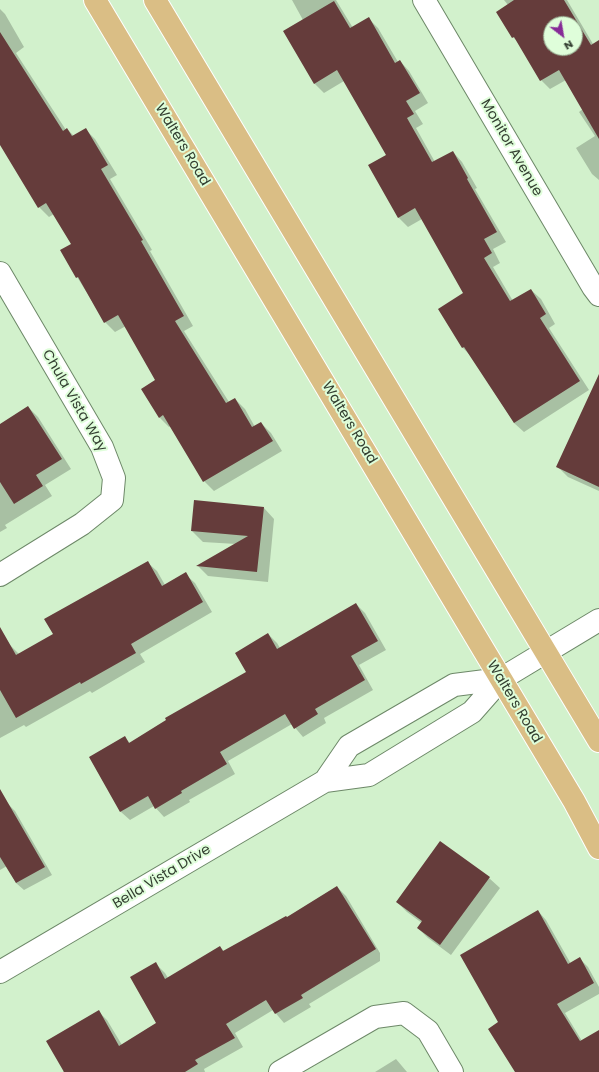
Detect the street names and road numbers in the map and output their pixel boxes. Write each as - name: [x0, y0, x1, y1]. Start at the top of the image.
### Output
- street label: Monitor Avenue: [476, 97, 546, 199]
- street label: Walters Road: [151, 101, 213, 189]
- street label: Chula Vista Way: [38, 347, 110, 455]
- street label: Walters Road: [318, 379, 380, 467]
- street label: Walters Road: [483, 658, 545, 746]
- street label: Bella Vista Drive: [110, 841, 214, 913]

